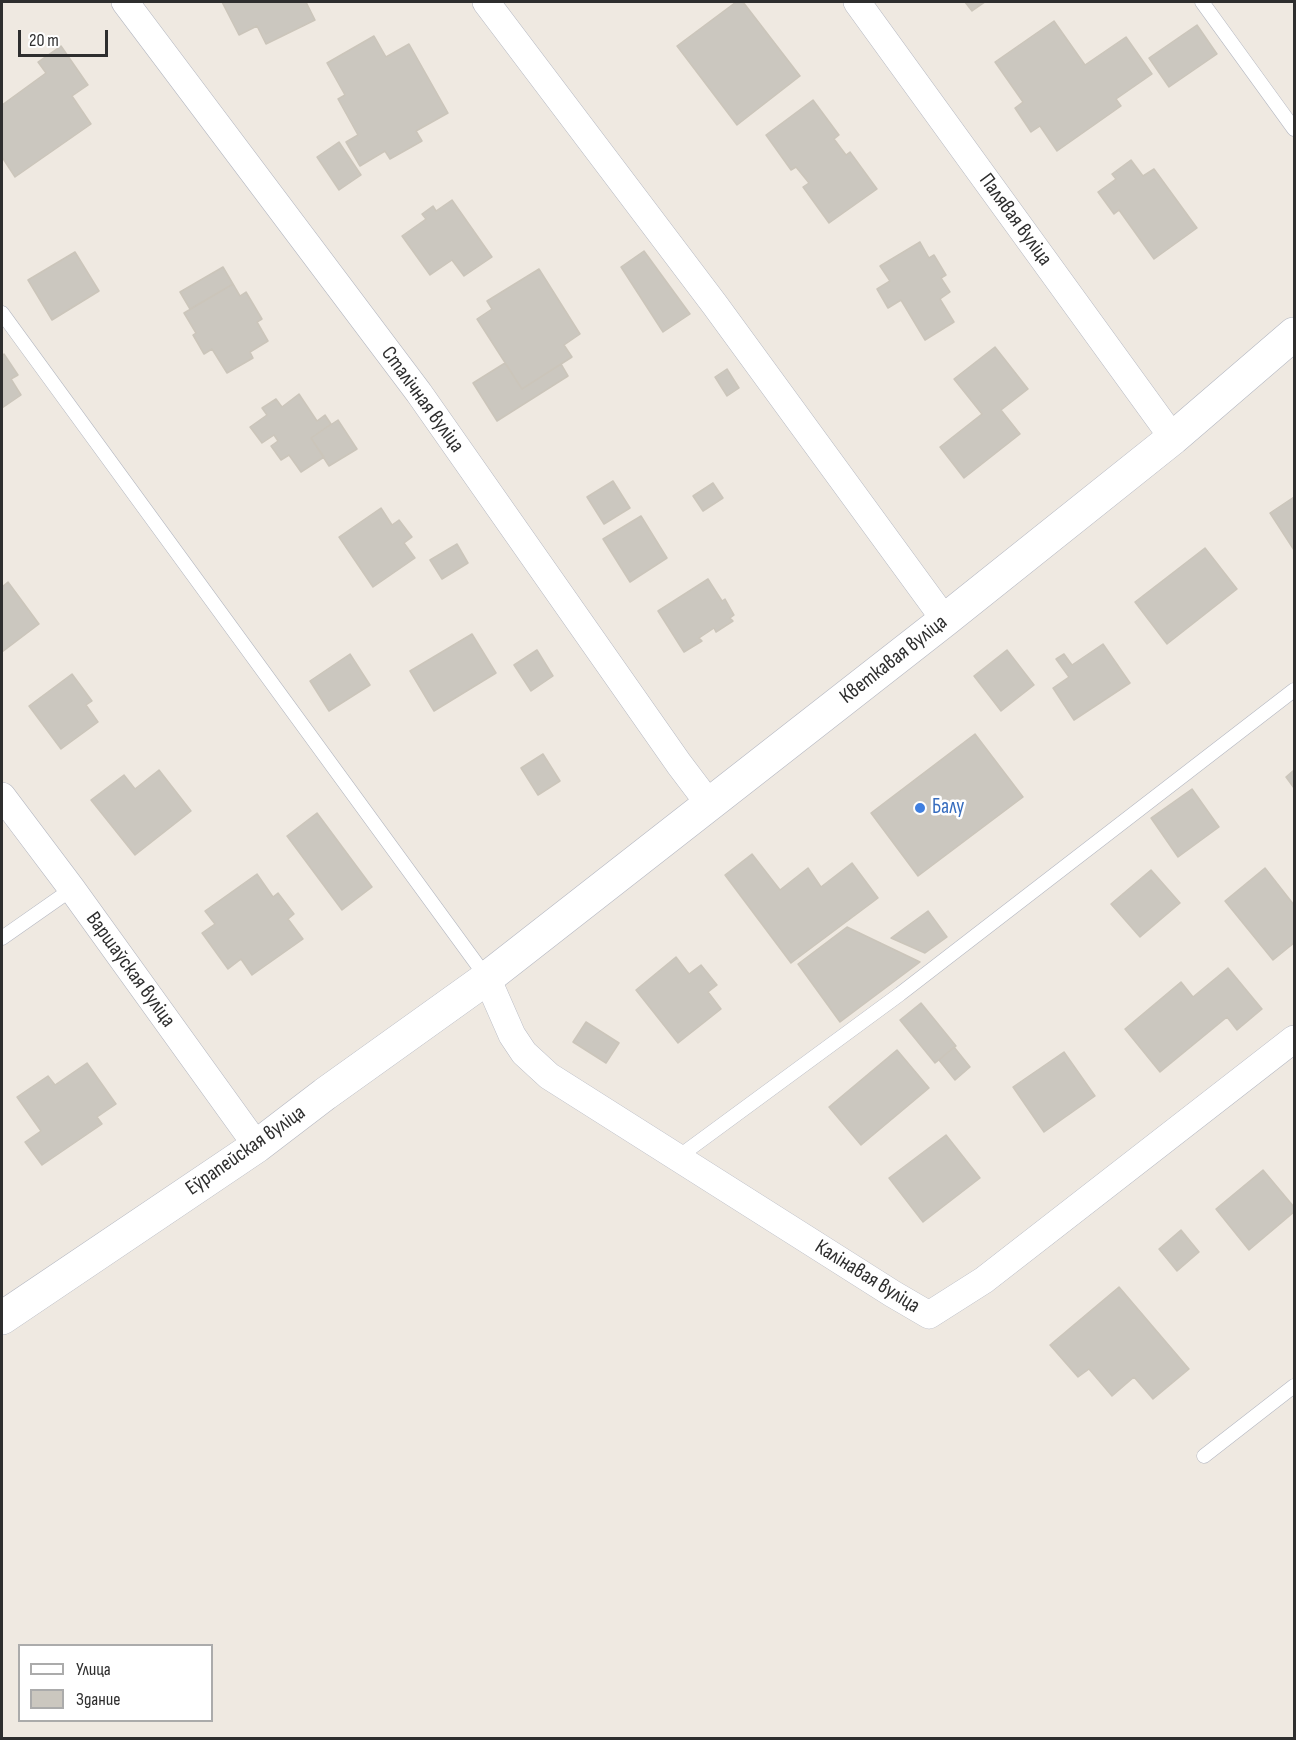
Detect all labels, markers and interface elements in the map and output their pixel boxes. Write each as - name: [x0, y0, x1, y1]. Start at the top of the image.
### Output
- scale bar: [21, 18, 111, 56]
- text: 20 m: [29, 30, 59, 51]
- street label: Палявая вуліца: [973, 169, 1057, 271]
- street label: Сталічная вуліца: [375, 342, 469, 458]
- street label: Кветкавая вуліца: [835, 610, 953, 710]
- place label: Балу: [932, 795, 964, 821]
- marker: Балу: [913, 801, 927, 815]
- street label: Варшаўская вуліца: [80, 907, 180, 1033]
- street label: Еўрапейская вуліца: [181, 1100, 311, 1202]
- street label: Калінавая вуліца: [810, 1235, 924, 1319]
- legend: [18, 1644, 213, 1722]
- text: Улица: [76, 1659, 111, 1680]
- text: Здание: [76, 1689, 121, 1710]

